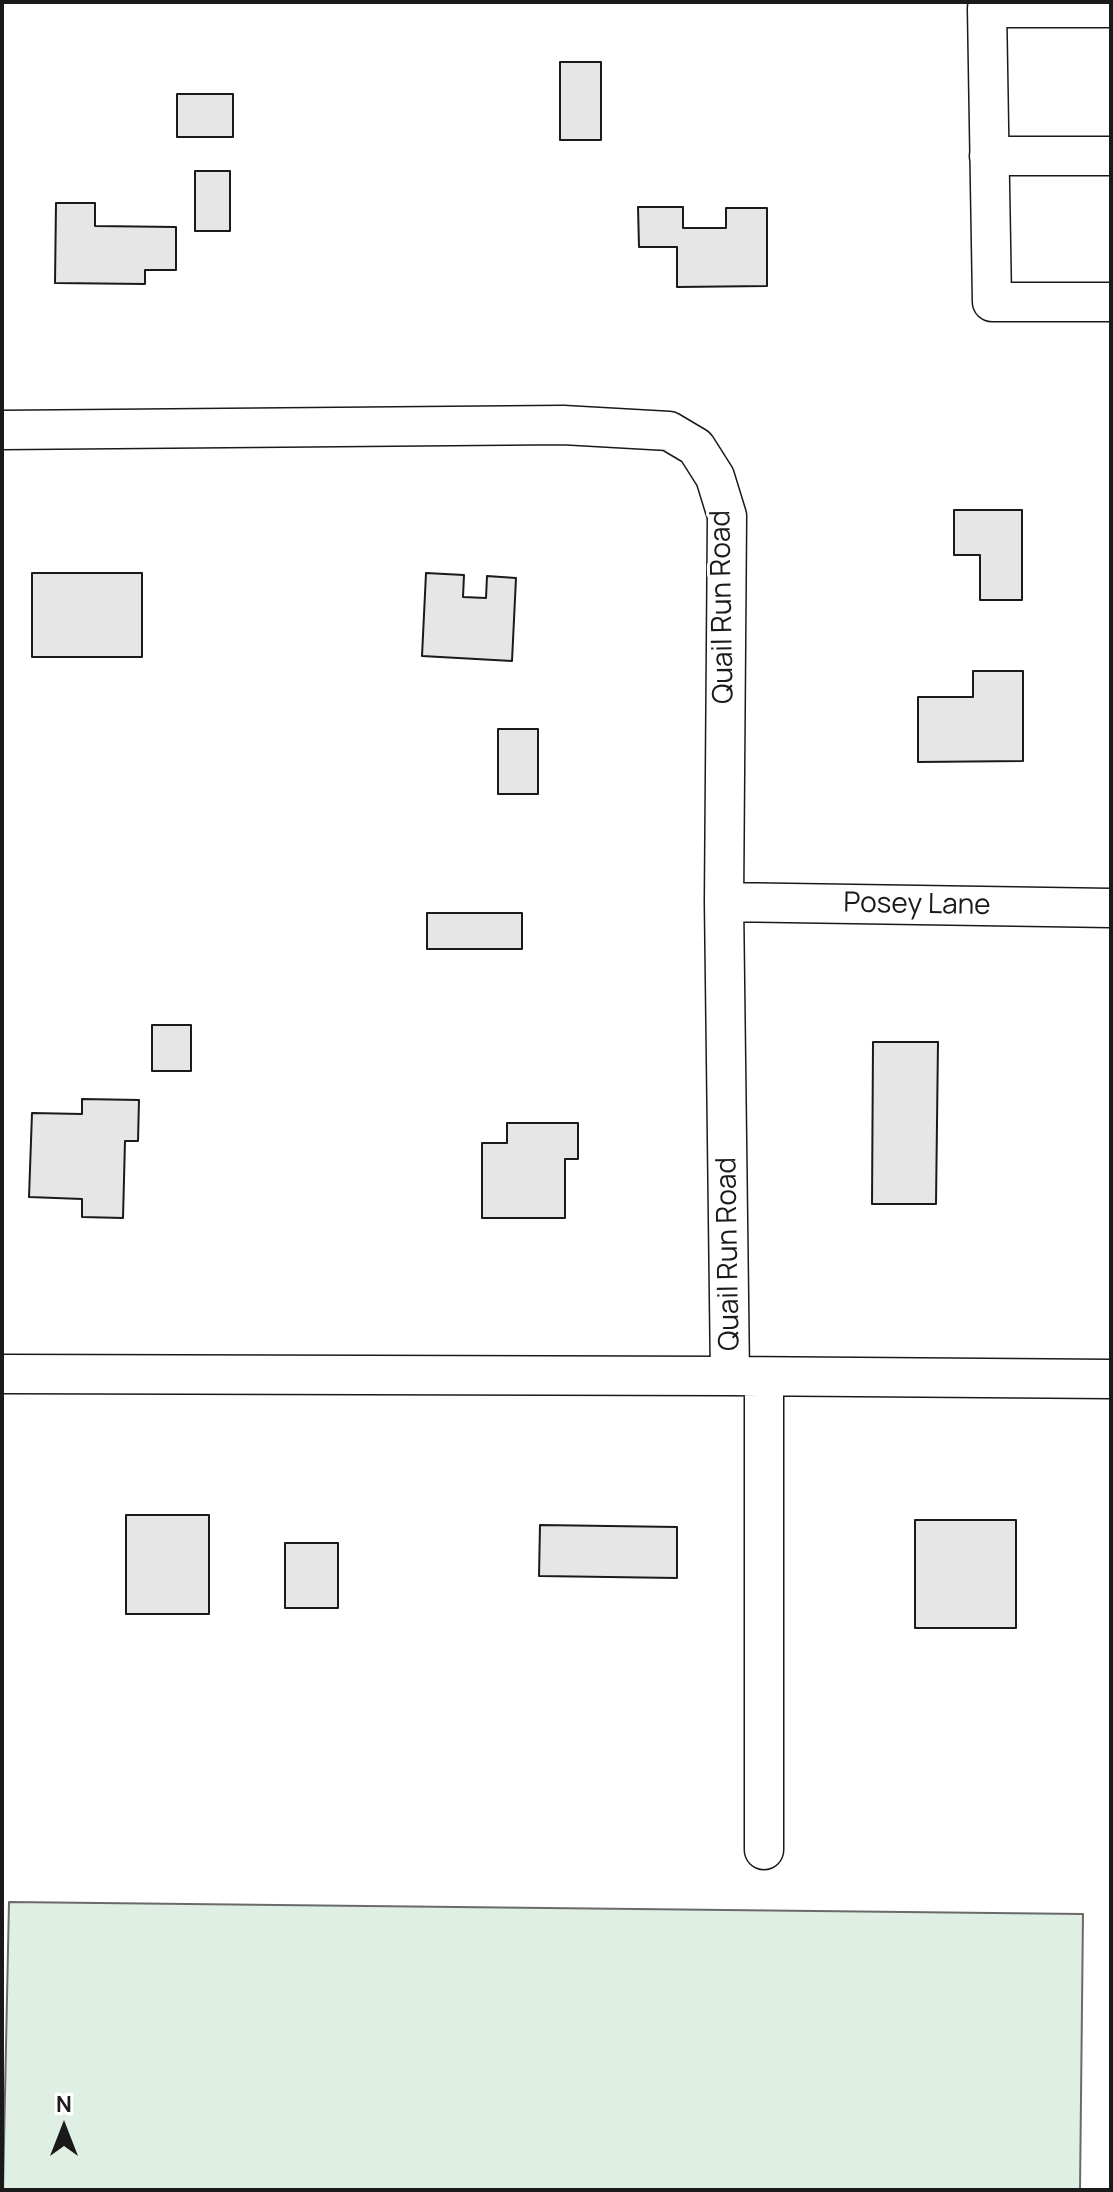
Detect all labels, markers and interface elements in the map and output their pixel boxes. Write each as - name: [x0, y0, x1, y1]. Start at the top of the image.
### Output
- street label: Quail Run Road: [705, 510, 741, 704]
- street label: Posey Lane: [843, 887, 991, 923]
- street label: Quail Run Road: [711, 1157, 747, 1351]
- north arrow: [24, 2088, 104, 2168]
- text: N: [56, 2089, 72, 2119]

